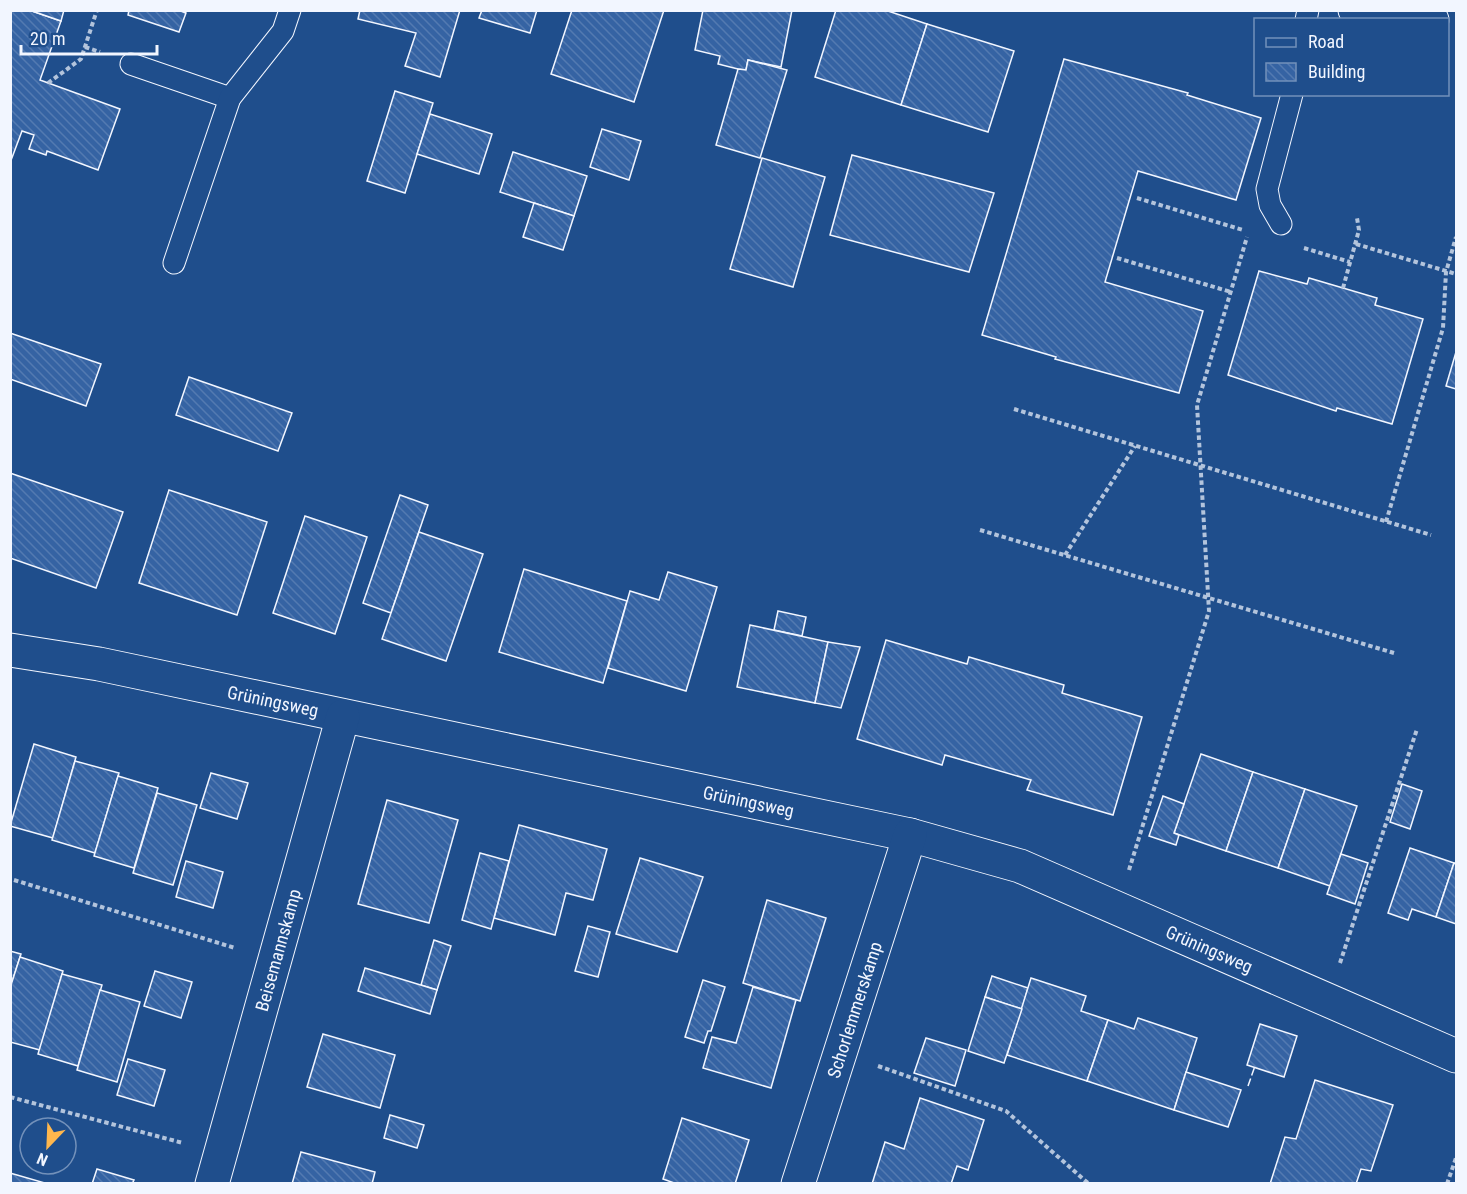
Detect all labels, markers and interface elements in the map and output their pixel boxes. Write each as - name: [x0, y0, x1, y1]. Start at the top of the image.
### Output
- scale bar: [21, 18, 158, 56]
- legend: [1254, 18, 1449, 96]
- text: 20 m: [30, 28, 65, 49]
- text: Road: [1308, 31, 1344, 52]
- text: Building: [1308, 61, 1365, 82]
- street label: Grüningsweg: [226, 681, 321, 721]
- street label: Grüningsweg: [701, 781, 796, 821]
- street label: Beisemannskamp: [250, 886, 305, 1014]
- street label: Grüningsweg: [1163, 920, 1256, 977]
- street label: Schorlemmerskamp: [822, 939, 886, 1081]
- north arrow: [18, 1116, 78, 1176]
- text: N: [34, 1149, 51, 1170]

